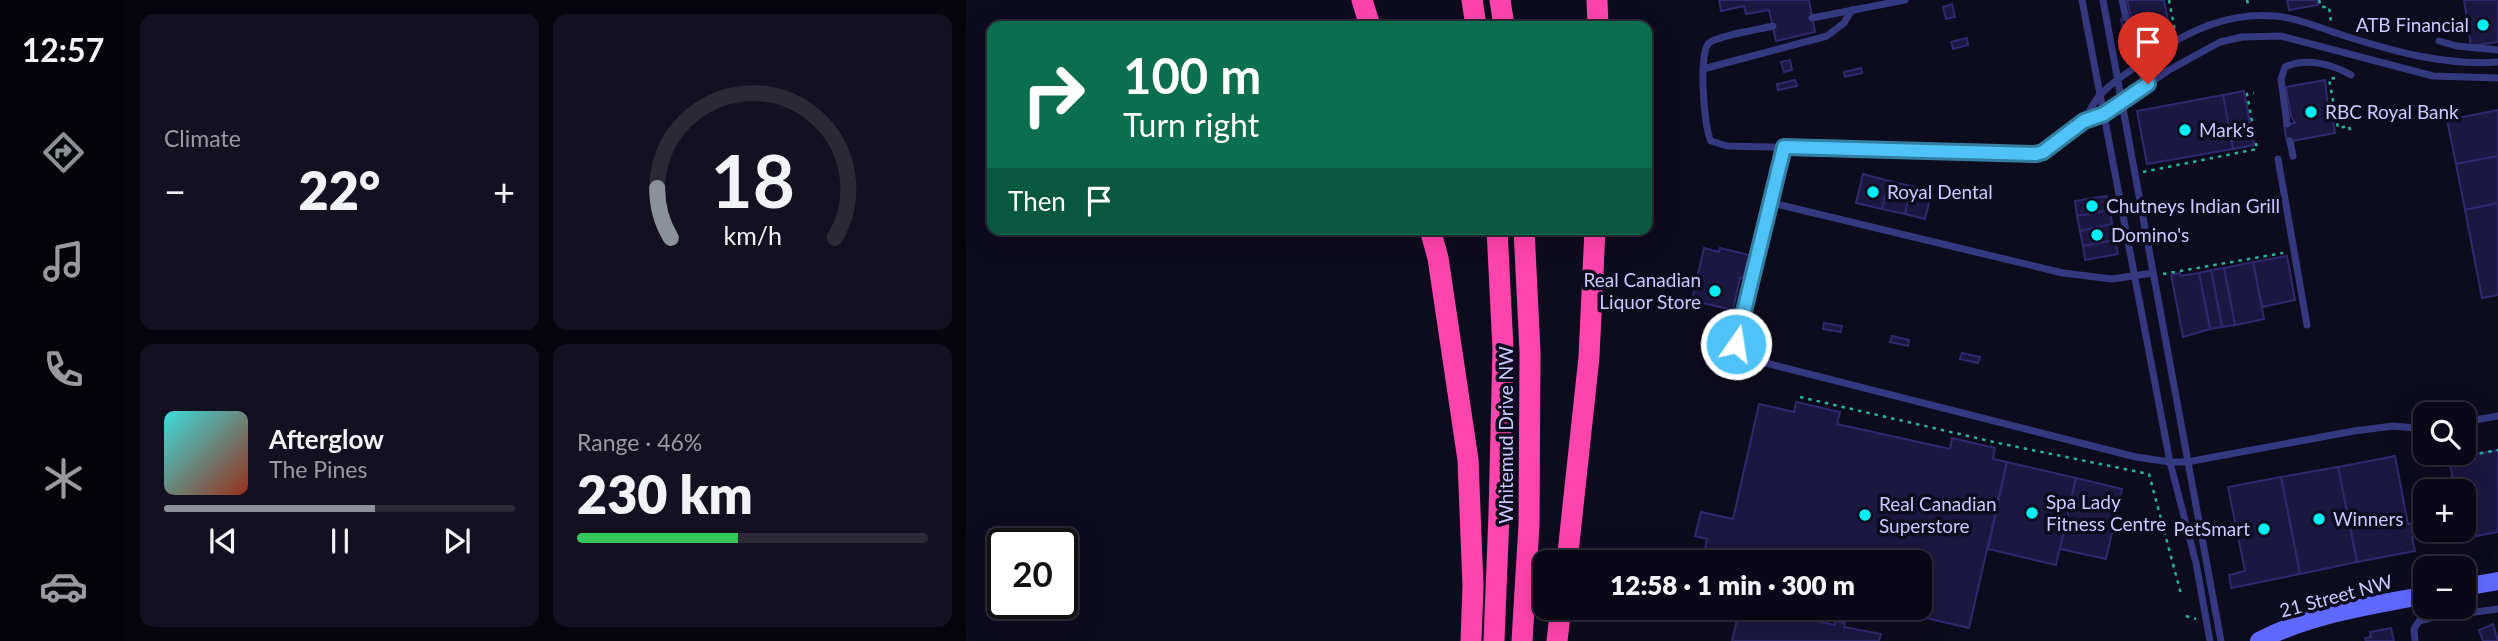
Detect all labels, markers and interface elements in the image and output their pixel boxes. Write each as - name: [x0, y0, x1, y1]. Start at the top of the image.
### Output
- pin: [2118, 12.0, 2178, 84]
- place label: ATB Financial: [2356, 13, 2469, 36]
- marker: ATB Financial: [2475, 17, 2491, 33]
- icon: arrive: [2129, 23, 2167, 61]
- text: 12:57: [22, 30, 104, 69]
- text: 100 m: [1123, 46, 1261, 104]
- icon: right: [1008, 49, 1099, 140]
- place label: RBC Royal Bank: [2325, 100, 2459, 123]
- marker: RBC Royal Bank: [2303, 104, 2319, 120]
- text: Turn right: [1123, 105, 1259, 144]
- place label: Mark's: [2199, 118, 2254, 141]
- marker: Mark's: [2177, 122, 2193, 138]
- text: Climate: [164, 124, 241, 152]
- icon: directions: [39, 128, 88, 177]
- text: 18: [710, 136, 795, 224]
- text: 22°: [299, 159, 380, 221]
- text: −: [164, 168, 186, 214]
- text: +: [493, 168, 515, 214]
- place label: Royal Dental: [1887, 180, 1993, 203]
- icon: arrive: [1080, 182, 1118, 220]
- marker: Royal Dental: [1865, 184, 1881, 200]
- text: Then: [1008, 185, 1066, 217]
- place label: Chutneys Indian Grill: [2106, 194, 2280, 217]
- marker: Chutneys Indian Grill: [2084, 198, 2100, 214]
- text: km/h: [723, 220, 782, 250]
- place label: Domino's: [2111, 223, 2189, 246]
- marker: Domino's: [2089, 227, 2105, 243]
- icon: music: [39, 237, 88, 286]
- place label: Real Canadian Liquor Store: [1583, 268, 1701, 313]
- marker: Real Canadian Liquor Store: [1707, 283, 1723, 299]
- position arrow: [1699, 307, 1773, 381]
- icon: phone: [39, 345, 88, 394]
- street label: Whitemud Drive NW: [1494, 346, 1517, 524]
- map controls: [2413, 402, 2476, 619]
- button: search: [2413, 402, 2476, 465]
- text: Afterglow: [269, 423, 384, 455]
- text: Range · 46%: [577, 428, 702, 456]
- icon: climate: [39, 454, 88, 503]
- text: The Pines: [269, 455, 367, 483]
- text: 230 km: [577, 463, 753, 525]
- button: +: [2413, 479, 2476, 542]
- place label: Spa Lady Fitness Centre: [2046, 490, 2166, 535]
- place label: Real Canadian Superstore: [1879, 492, 1997, 537]
- marker: Spa Lady Fitness Centre: [2024, 505, 2040, 521]
- marker: Real Canadian Superstore: [1857, 507, 1873, 523]
- place label: Winners: [2333, 507, 2404, 530]
- marker: Winners: [2311, 511, 2327, 527]
- place label: PetSmart: [2173, 517, 2250, 540]
- marker: PetSmart: [2256, 521, 2272, 537]
- icon: previous: [204, 522, 242, 560]
- icon: pause: [321, 522, 359, 560]
- icon: next: [438, 522, 476, 560]
- speed limit sign: 20: [987, 528, 1078, 619]
- button: −: [2413, 556, 2476, 619]
- icon: car: [39, 562, 88, 611]
- text: 12:58 · 1 min · 300 m: [1610, 569, 1855, 601]
- street label: 21 Street NW: [2277, 569, 2395, 622]

